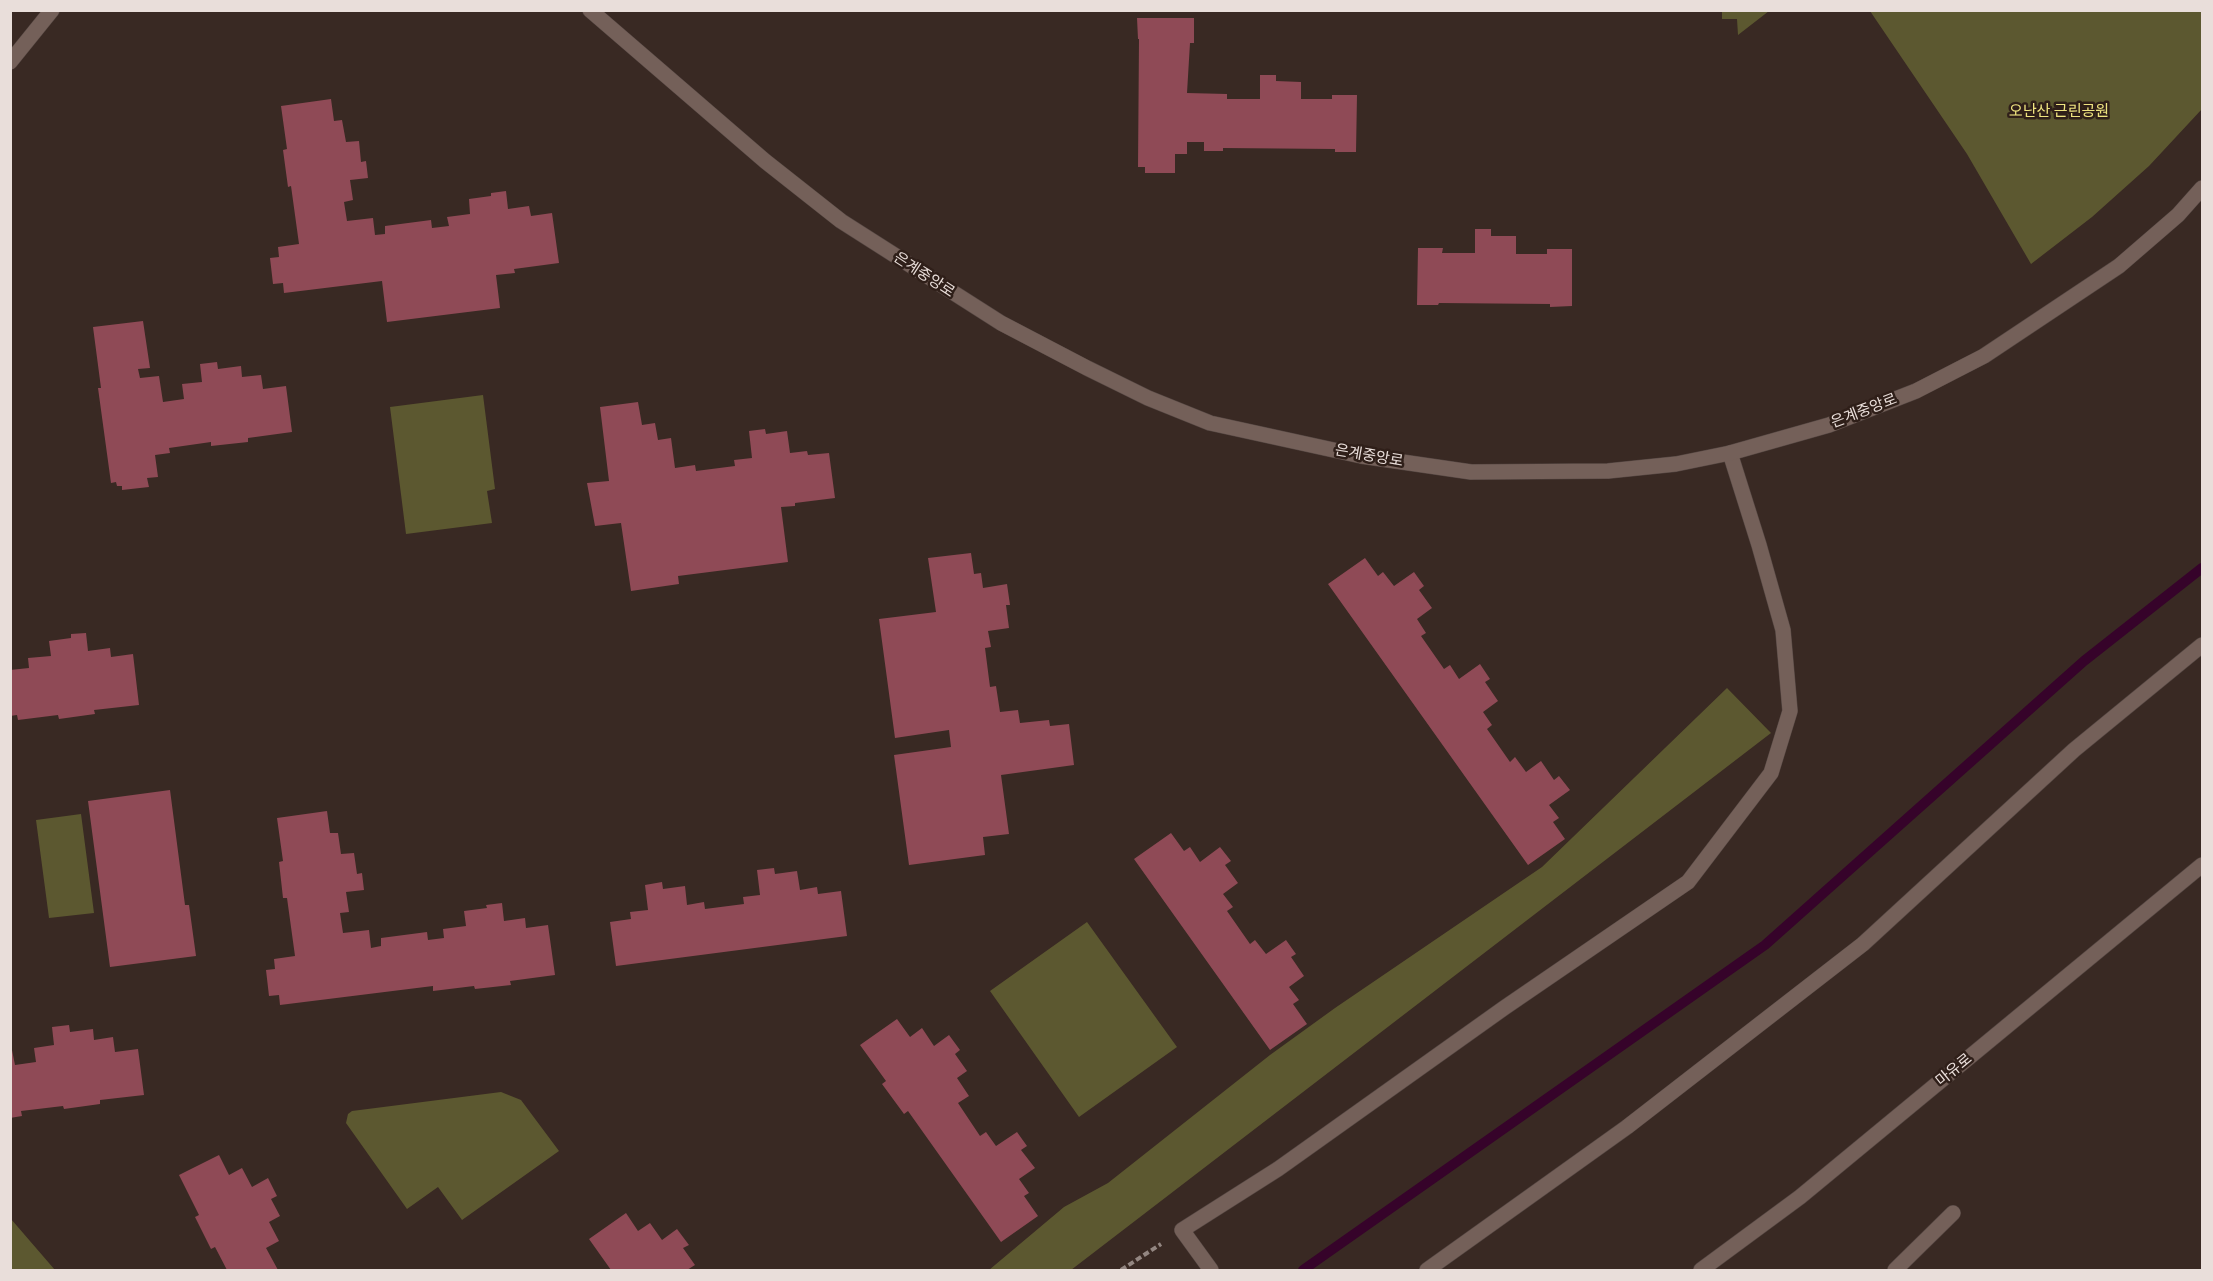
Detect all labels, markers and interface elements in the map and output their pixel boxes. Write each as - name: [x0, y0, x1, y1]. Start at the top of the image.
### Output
- park label: 오난산 근린공원: [2009, 103, 2109, 121]
- street label: 은계중앙로: [890, 249, 958, 301]
- street label: 은계중앙로: [1829, 390, 1899, 432]
- street label: 은계중앙로: [1333, 441, 1405, 471]
- street label: 마유로: [1932, 1050, 1976, 1090]

